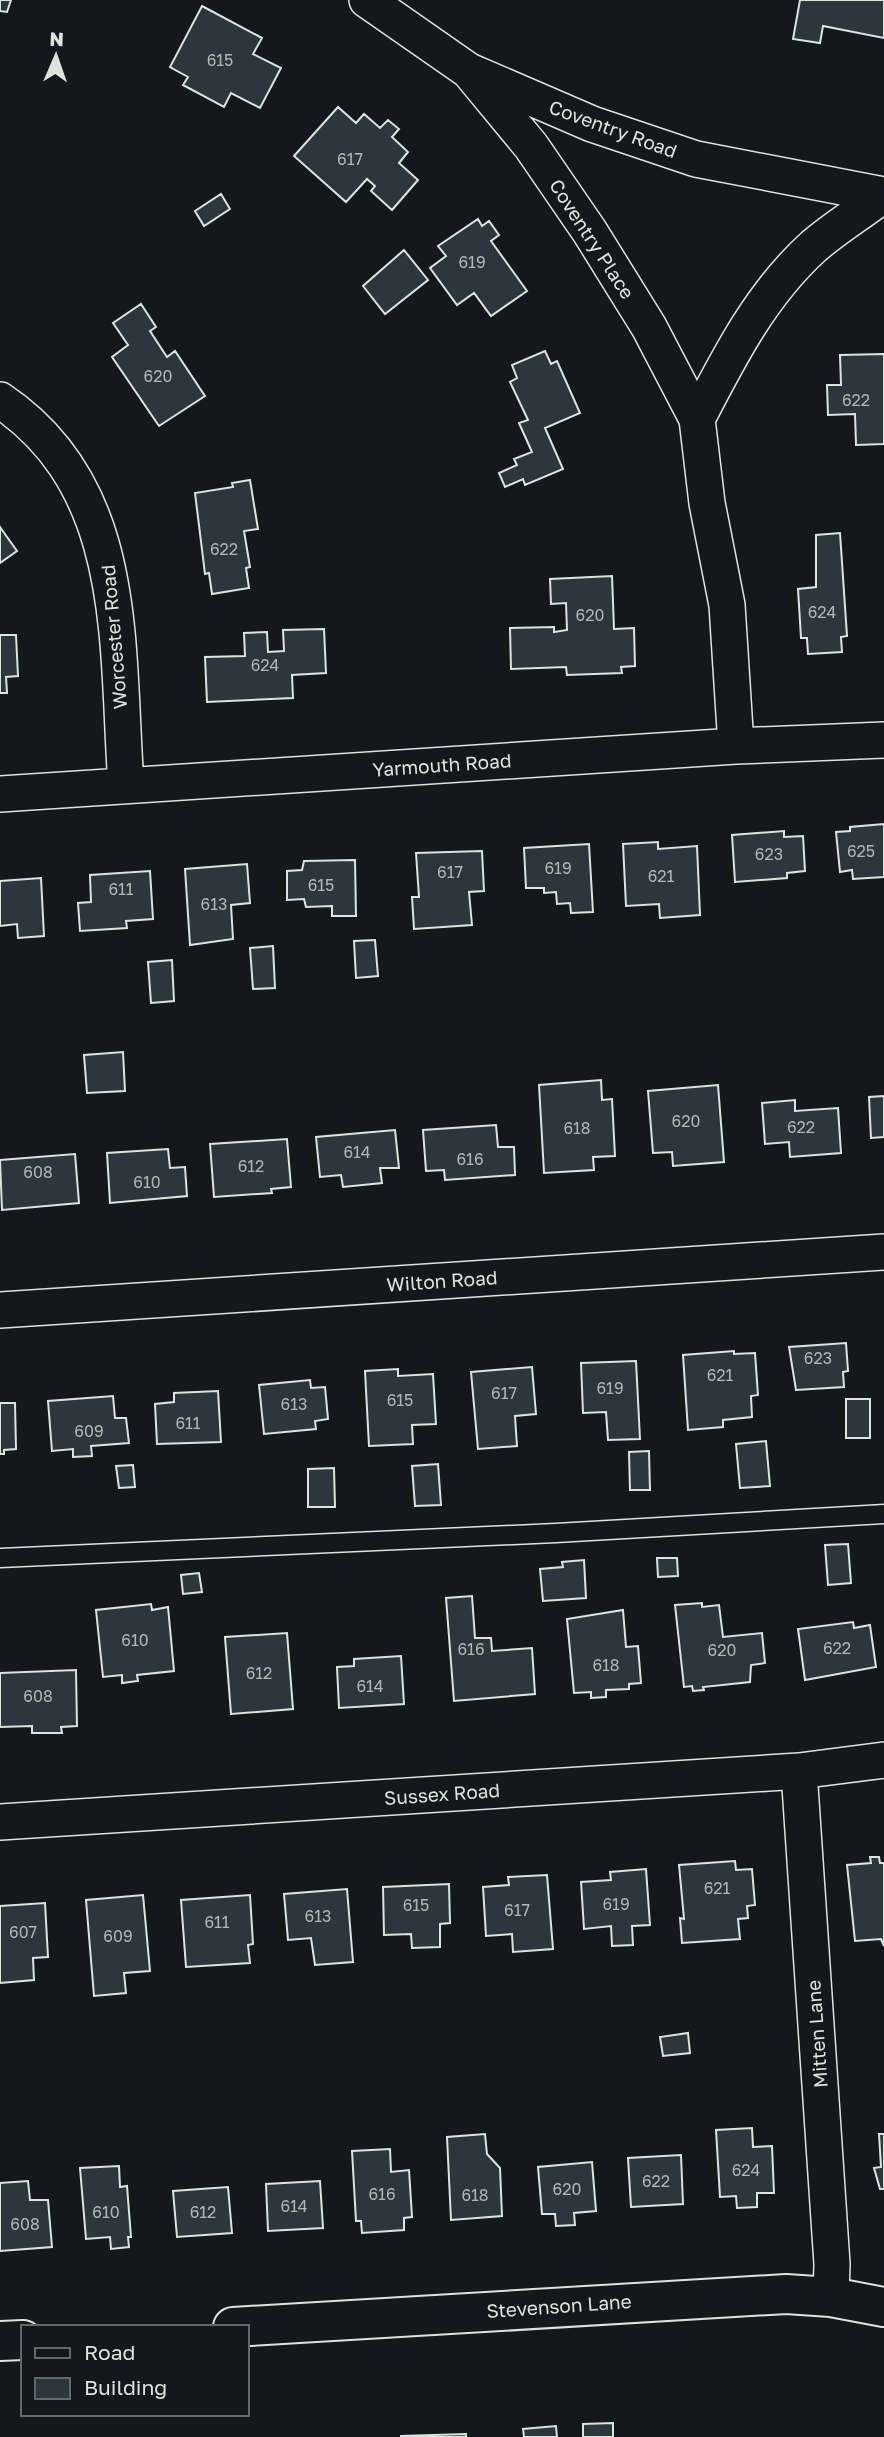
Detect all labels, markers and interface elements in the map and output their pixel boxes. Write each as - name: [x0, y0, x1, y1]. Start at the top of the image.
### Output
- north arrow: [21, 21, 91, 91]
- text: N: [49, 27, 64, 50]
- house number: 615: [207, 50, 233, 70]
- street label: Coventry Road: [546, 95, 680, 162]
- house number: 617: [337, 149, 363, 169]
- street label: Coventry Place: [545, 174, 640, 303]
- house number: 619: [458, 252, 486, 272]
- house number: 620: [144, 366, 172, 386]
- house number: 622: [842, 390, 870, 410]
- house number: 622: [210, 539, 238, 559]
- street label: Worcester Road: [96, 564, 131, 710]
- house number: 624: [808, 602, 836, 622]
- house number: 620: [576, 605, 604, 625]
- house number: 624: [251, 655, 279, 675]
- street label: Yarmouth Road: [372, 748, 512, 781]
- house number: 625: [847, 841, 875, 861]
- house number: 623: [755, 844, 783, 864]
- house number: 619: [544, 858, 572, 878]
- house number: 617: [437, 862, 463, 882]
- house number: 621: [648, 866, 675, 886]
- house number: 615: [308, 875, 334, 895]
- house number: 611: [108, 879, 134, 899]
- house number: 613: [201, 894, 227, 914]
- house number: 620: [672, 1111, 700, 1131]
- house number: 622: [787, 1117, 815, 1137]
- house number: 618: [563, 1118, 591, 1138]
- house number: 614: [343, 1142, 371, 1162]
- house number: 616: [456, 1149, 484, 1169]
- house number: 612: [238, 1156, 264, 1176]
- house number: 608: [23, 1162, 53, 1182]
- house number: 610: [133, 1172, 161, 1192]
- street label: Wilton Road: [386, 1265, 498, 1296]
- house number: 623: [804, 1348, 832, 1368]
- house number: 621: [707, 1365, 734, 1385]
- house number: 619: [596, 1378, 624, 1398]
- house number: 617: [491, 1383, 517, 1403]
- house number: 615: [387, 1390, 413, 1410]
- house number: 613: [281, 1394, 307, 1414]
- house number: 611: [175, 1413, 201, 1433]
- house number: 609: [74, 1421, 104, 1441]
- house number: 610: [121, 1630, 149, 1650]
- house number: 622: [823, 1638, 851, 1658]
- house number: 616: [457, 1639, 485, 1659]
- house number: 620: [708, 1640, 736, 1660]
- house number: 618: [592, 1655, 620, 1675]
- house number: 612: [246, 1663, 272, 1683]
- house number: 614: [356, 1676, 384, 1696]
- house number: 608: [23, 1686, 53, 1706]
- street label: Sussex Road: [383, 1778, 501, 1809]
- house number: 621: [704, 1878, 731, 1898]
- house number: 619: [602, 1894, 630, 1914]
- house number: 615: [403, 1895, 429, 1915]
- house number: 617: [504, 1900, 530, 1920]
- house number: 613: [305, 1906, 331, 1926]
- house number: 611: [204, 1912, 230, 1932]
- house number: 607: [9, 1922, 37, 1942]
- house number: 609: [103, 1926, 133, 1946]
- street label: Mitten Lane: [801, 1979, 832, 2089]
- house number: 624: [732, 2160, 760, 2180]
- house number: 622: [642, 2171, 670, 2191]
- house number: 620: [553, 2179, 581, 2199]
- house number: 616: [368, 2184, 396, 2204]
- house number: 618: [461, 2185, 489, 2205]
- house number: 614: [280, 2196, 308, 2216]
- house number: 610: [92, 2202, 120, 2222]
- house number: 612: [190, 2202, 216, 2222]
- house number: 608: [10, 2214, 40, 2234]
- street label: Stevenson Lane: [486, 2289, 632, 2322]
- legend: [21, 2325, 248, 2416]
- text: Road: [84, 2339, 135, 2365]
- text: Building: [84, 2374, 167, 2400]

